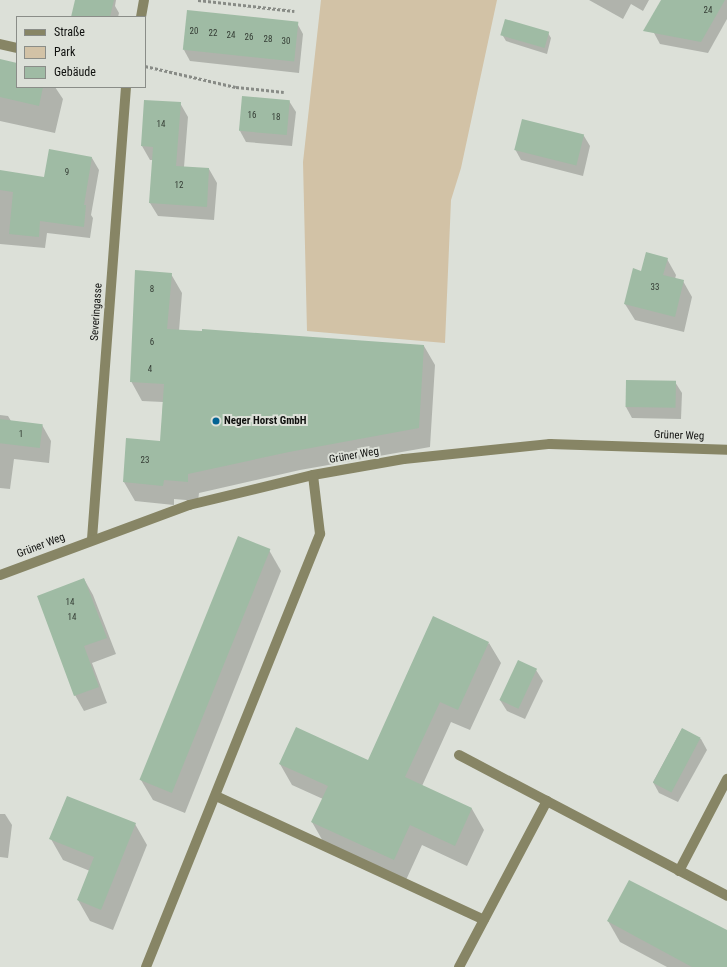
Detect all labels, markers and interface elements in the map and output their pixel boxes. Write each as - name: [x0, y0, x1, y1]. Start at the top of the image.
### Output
- house number: 24: [704, 5, 712, 15]
- legend: [16, 16, 146, 88]
- text: Straße: [54, 25, 85, 39]
- house number: 20: [190, 26, 198, 36]
- house number: 22: [209, 28, 217, 38]
- house number: 24: [227, 30, 235, 40]
- house number: 26: [245, 32, 253, 42]
- house number: 28: [264, 34, 272, 44]
- house number: 30: [282, 36, 290, 46]
- text: Park: [54, 45, 75, 59]
- text: Gebäude: [54, 65, 96, 79]
- house number: 16: [248, 110, 256, 120]
- house number: 18: [272, 112, 280, 122]
- house number: 14: [157, 119, 165, 129]
- house number: 9: [65, 167, 69, 177]
- house number: 12: [175, 180, 183, 190]
- house number: 33: [651, 282, 659, 292]
- street label: Severingasse: [88, 283, 106, 341]
- house number: 8: [150, 284, 154, 294]
- house number: 6: [150, 337, 154, 347]
- house number: 4: [148, 364, 152, 374]
- place label: Neger Horst GmbH: [224, 414, 307, 428]
- marker: Neger Horst GmbH: [211, 416, 221, 426]
- house number: 1: [19, 429, 23, 439]
- street label: Grüner Weg: [654, 429, 704, 443]
- street label: Grüner Weg: [328, 445, 380, 467]
- house number: 23: [141, 455, 149, 465]
- street label: Grüner Weg: [15, 531, 67, 561]
- house number: 14: [66, 597, 74, 607]
- house number: 14: [68, 612, 76, 622]

